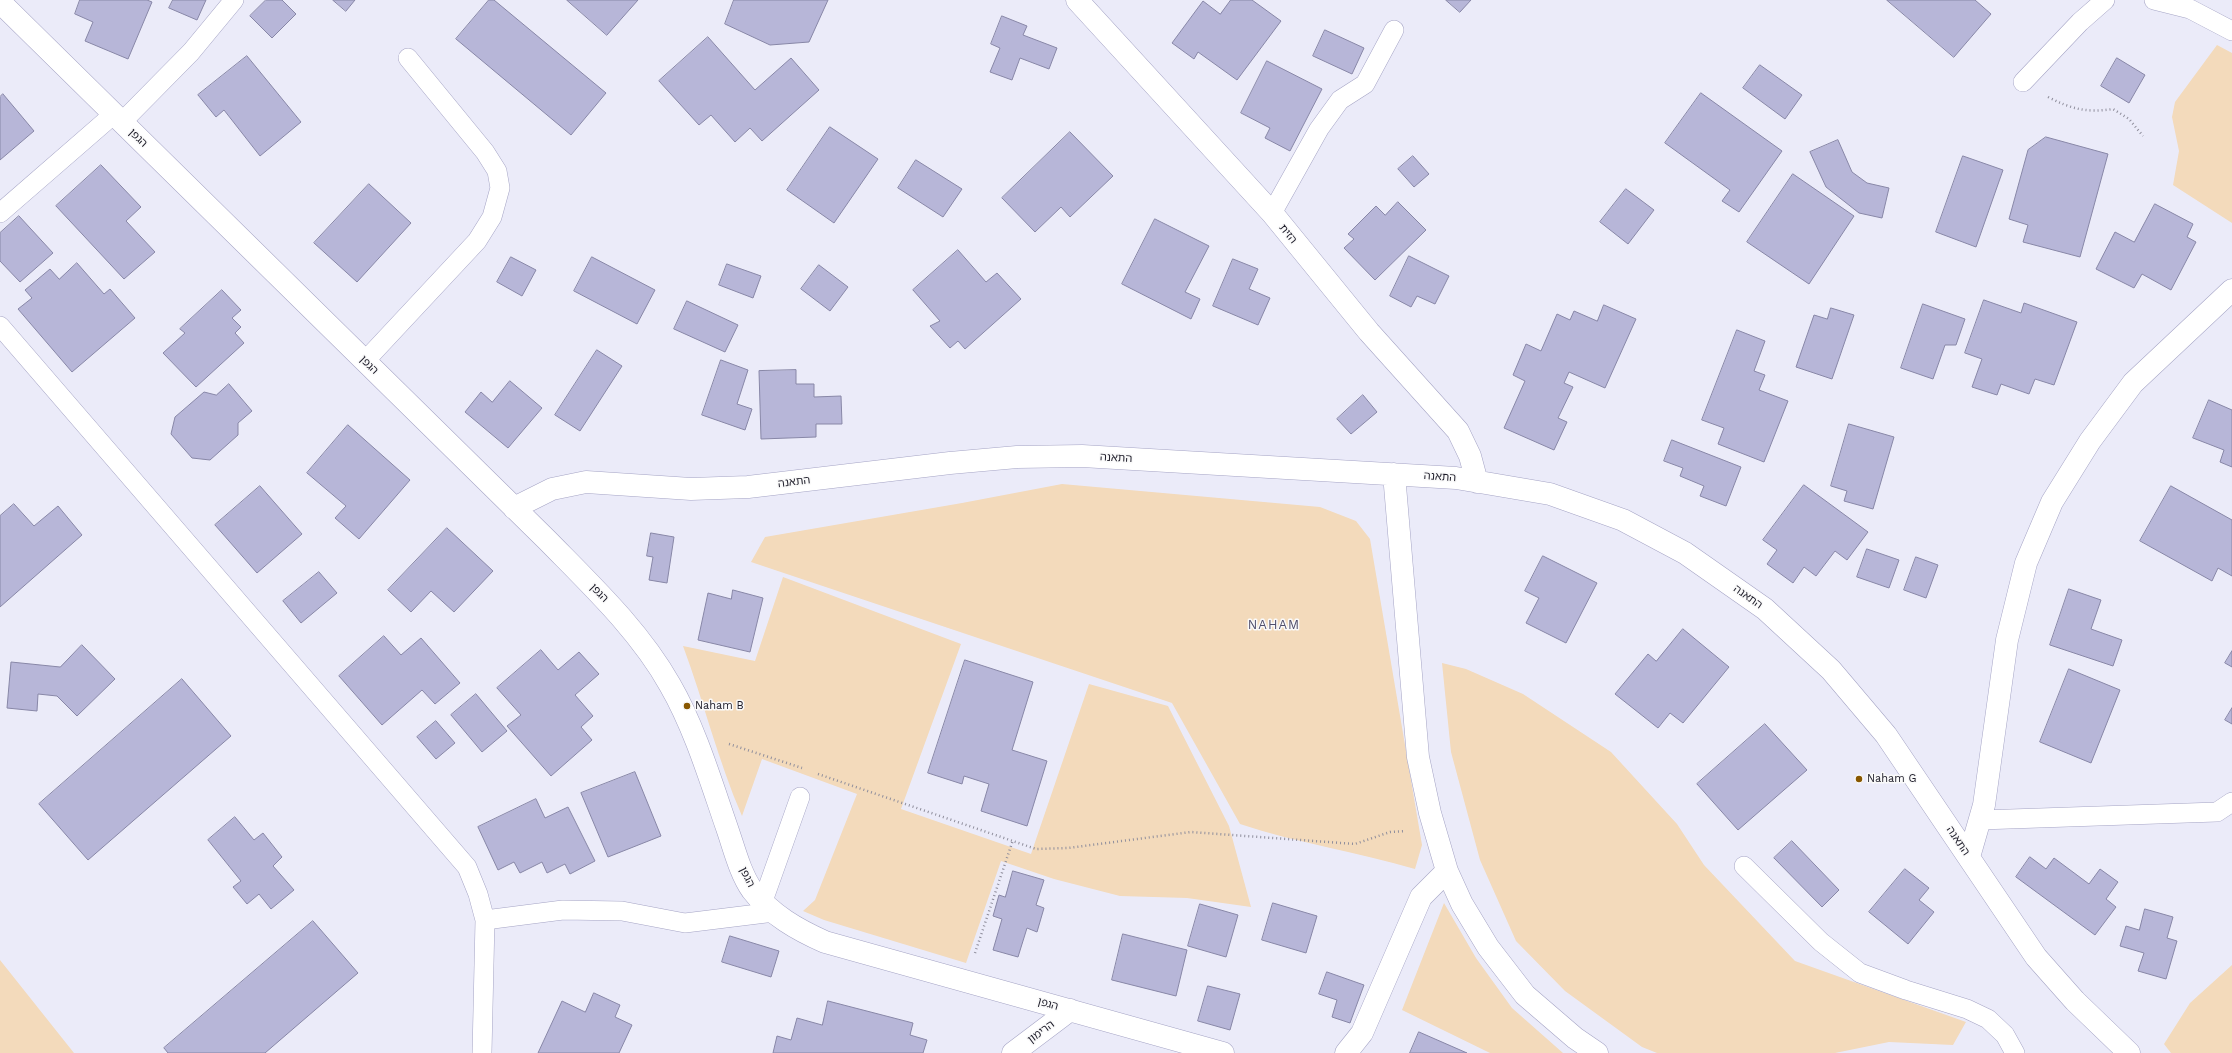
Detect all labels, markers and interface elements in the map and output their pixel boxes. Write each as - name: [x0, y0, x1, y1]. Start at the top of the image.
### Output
- street label: הגפן: [126, 126, 150, 150]
- street label: הזית: [1276, 222, 1300, 246]
- street label: הגפן: [357, 353, 381, 377]
- street label: התאנה: [1099, 451, 1133, 465]
- street label: התאנה: [1423, 469, 1457, 485]
- street label: התאנה: [777, 473, 811, 491]
- street label: הגפן: [587, 581, 611, 605]
- street label: התאנה: [1731, 582, 1765, 612]
- district label: NAHAM: [1248, 617, 1300, 633]
- place label: Naham B: [695, 699, 744, 713]
- marker: Naham B: [682, 701, 692, 711]
- place label: Naham G: [1867, 772, 1916, 786]
- marker: Naham G: [1854, 774, 1864, 784]
- street label: התאנה: [1943, 824, 1973, 858]
- street label: הגפן: [736, 865, 758, 889]
- street label: הגפן: [1036, 995, 1060, 1013]
- street label: הרימון: [1025, 1018, 1057, 1046]

